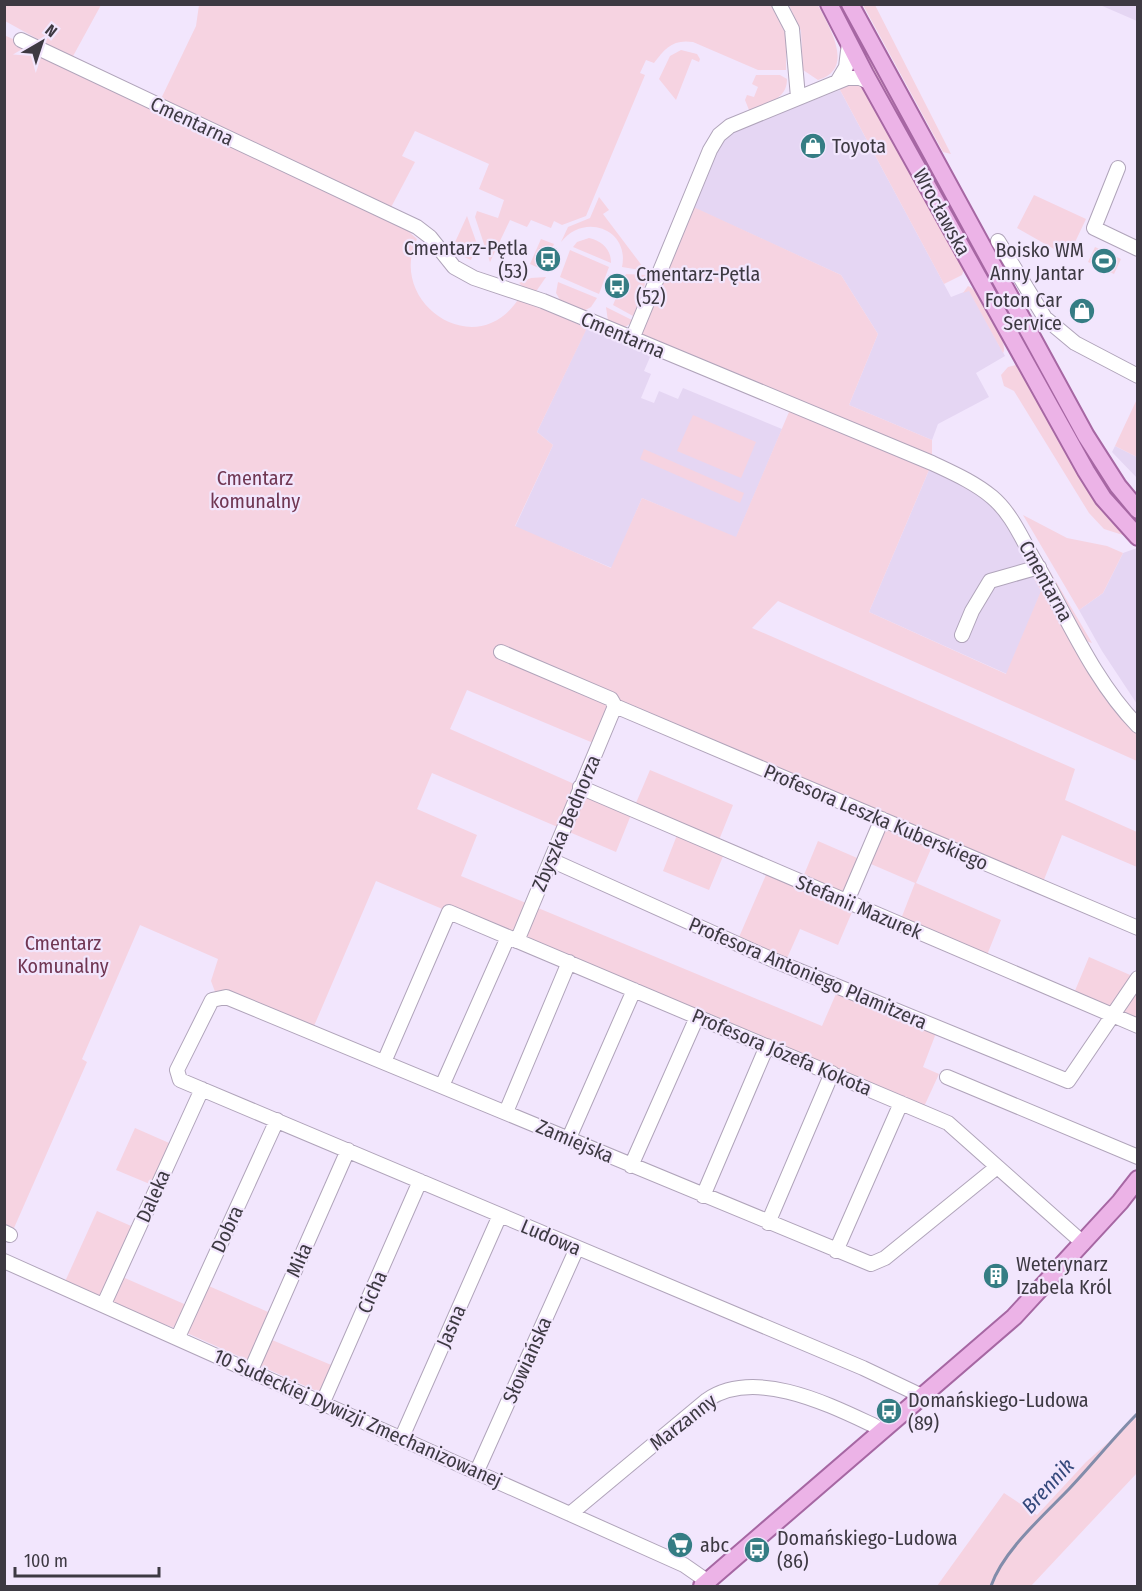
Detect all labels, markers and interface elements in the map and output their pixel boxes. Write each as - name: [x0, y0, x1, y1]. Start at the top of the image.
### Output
- north arrow: [12, 12, 72, 72]
- text: N: [41, 20, 61, 41]
- street label: Cmentarna: [147, 91, 237, 151]
- shop icon: Toyota: [798, 131, 828, 161]
- place label: Toyota: [832, 134, 886, 158]
- street label: Wrocławska: [908, 164, 976, 260]
- place label: Cmentarz-Pętla (53): [404, 236, 528, 283]
- place label: Boisko WM Anny Jantar: [990, 238, 1084, 285]
- bus stop icon: Cmentarz-Pętla (53): [533, 244, 563, 274]
- sports icon: Boisko WM Anny Jantar: [1089, 246, 1119, 276]
- place label: Cmentarz-Pętla (52): [636, 262, 760, 309]
- bus stop icon: Cmentarz-Pętla (52): [602, 271, 632, 301]
- place label: Foton Car Service: [985, 288, 1062, 335]
- shop icon: Foton Car Service: [1067, 296, 1097, 326]
- street label: Cmentarna: [577, 307, 669, 363]
- park label: Cmentarz komunalny: [210, 466, 300, 513]
- street label: Cmentarna: [1014, 536, 1078, 626]
- street label: Zbyszka Bednorza: [527, 751, 605, 895]
- street label: Profesora Leszka Kuberskiego: [760, 759, 992, 875]
- street label: Stefanii Mazurek: [792, 870, 926, 945]
- street label: Profesora Antoniego Plamitzera: [685, 912, 931, 1034]
- park label: Cmentarz Komunalny: [17, 931, 109, 978]
- street label: Profesora Józefa Kokota: [688, 1003, 876, 1101]
- street label: Zamiejska: [533, 1114, 617, 1168]
- street label: Daleka: [131, 1166, 175, 1226]
- street label: Dobra: [206, 1202, 248, 1256]
- street label: Ludowa: [517, 1214, 585, 1260]
- street label: Miła: [281, 1239, 317, 1281]
- place label: Weterynarz Izabela Król: [1016, 1252, 1112, 1299]
- building icon: Weterynarz Izabela Król: [981, 1261, 1011, 1291]
- street label: Cicha: [352, 1267, 392, 1317]
- street label: Jasna: [431, 1301, 471, 1351]
- street label: Słowiańska: [497, 1313, 557, 1407]
- street label: 10 Sudeckiej Dywizji Zmechanizowanej: [210, 1343, 506, 1493]
- street label: Marzanny: [645, 1388, 721, 1456]
- place label: Domańskiego-Ludowa (89): [908, 1388, 1089, 1435]
- bus stop icon: Domańskiego-Ludowa (89): [874, 1396, 904, 1426]
- water label: Brennik: [1016, 1453, 1080, 1519]
- place label: Domańskiego-Ludowa (86): [777, 1526, 958, 1573]
- supermarket icon: abc: [665, 1530, 695, 1560]
- place label: abc: [700, 1533, 729, 1557]
- bus stop icon: Domańskiego-Ludowa (86): [742, 1535, 772, 1565]
- scale bar: [15, 1540, 159, 1578]
- text: 100 m: [24, 1550, 68, 1572]

